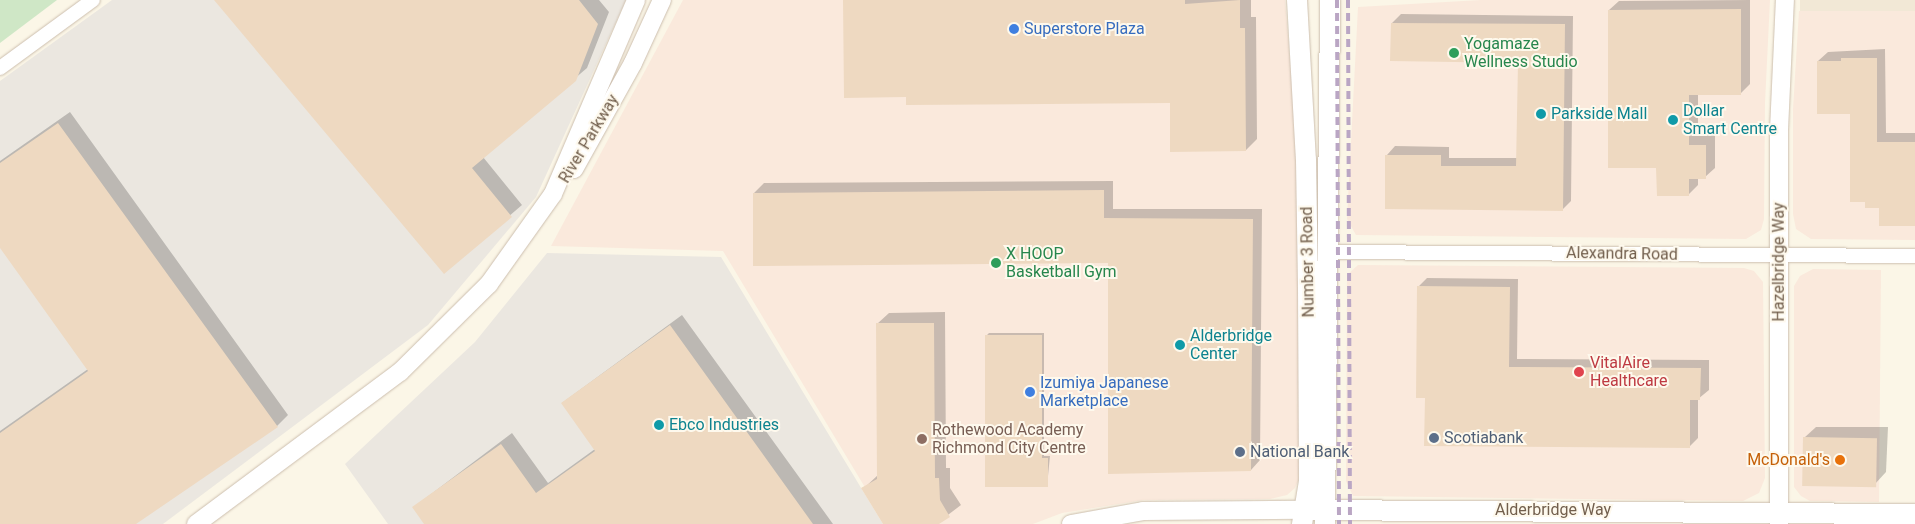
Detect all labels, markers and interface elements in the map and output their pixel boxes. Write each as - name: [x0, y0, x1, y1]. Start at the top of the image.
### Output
- place label: Superstore Plaza: [1024, 19, 1145, 39]
- marker: Superstore Plaza: [1008, 23, 1020, 35]
- place label: Yogamaze Wellness Studio: [1464, 34, 1578, 72]
- marker: Yogamaze Wellness Studio: [1448, 47, 1460, 59]
- street label: River Parkway: [555, 91, 623, 187]
- place label: Dollar Smart Centre: [1683, 101, 1777, 139]
- place label: Parkside Mall: [1551, 104, 1647, 124]
- marker: Parkside Mall: [1535, 108, 1547, 120]
- marker: Dollar Smart Centre: [1667, 114, 1679, 126]
- street label: Hazelbridge Way: [1769, 202, 1789, 322]
- street label: Number 3 Road: [1297, 206, 1319, 318]
- street label: Alexandra Road: [1566, 243, 1678, 265]
- place label: X HOOP Basketball Gym: [1006, 244, 1117, 282]
- marker: X HOOP Basketball Gym: [990, 257, 1002, 269]
- place label: Alderbridge Center: [1190, 326, 1272, 364]
- marker: Alderbridge Center: [1174, 339, 1186, 351]
- place label: VitalAire Healthcare: [1590, 353, 1667, 391]
- marker: VitalAire Healthcare: [1572, 365, 1586, 379]
- place label: Izumiya Japanese Marketplace: [1040, 373, 1168, 411]
- marker: Izumiya Japanese Marketplace: [1024, 386, 1036, 398]
- place label: Ebco Industries: [669, 415, 779, 435]
- marker: Ebco Industries: [653, 419, 665, 431]
- place label: Rothewood Academy Richmond City Centre: [932, 420, 1086, 458]
- place label: Scotiabank: [1444, 428, 1523, 448]
- marker: Scotiabank: [1428, 432, 1440, 444]
- marker: Rothewood Academy Richmond City Centre: [916, 433, 928, 445]
- place label: National Bank: [1250, 442, 1349, 462]
- marker: National Bank: [1234, 446, 1246, 458]
- place label: McDonald's: [1747, 450, 1830, 470]
- marker: McDonald's: [1834, 454, 1846, 466]
- street label: Alderbridge Way: [1495, 500, 1611, 520]

